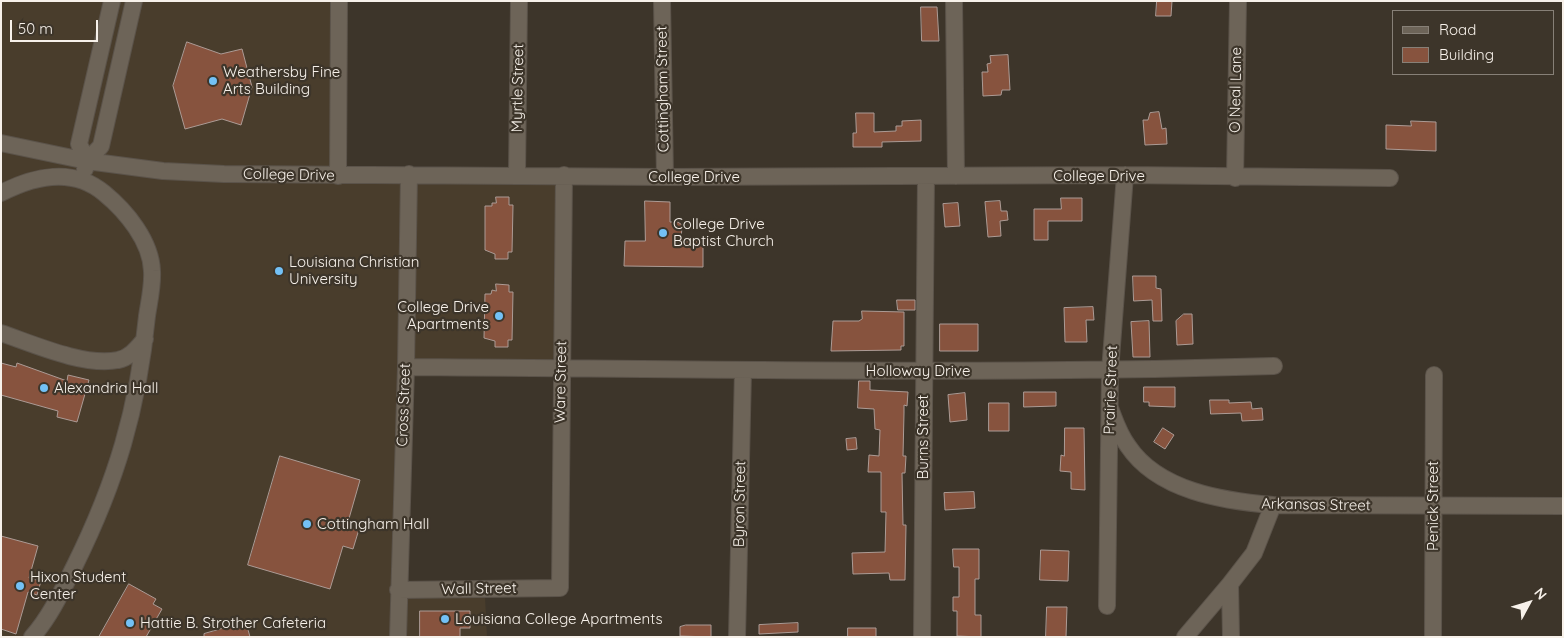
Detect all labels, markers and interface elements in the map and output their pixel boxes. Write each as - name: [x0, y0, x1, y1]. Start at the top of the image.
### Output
- scale bar: [12, 10, 100, 42]
- legend: [1392, 10, 1554, 75]
- text: 50 m: [18, 19, 53, 38]
- text: Road: [1439, 20, 1476, 39]
- street label: Cottingham Street: [653, 26, 673, 152]
- street label: Myrtle Street: [508, 44, 528, 132]
- text: Building: [1439, 45, 1494, 64]
- street label: O Neal Lane: [1226, 47, 1246, 133]
- place label: Weathersby Fine Arts Building: [223, 63, 340, 98]
- marker: Weathersby Fine Arts Building: [207, 75, 219, 87]
- street label: College Drive: [243, 165, 335, 185]
- street label: College Drive: [1053, 167, 1145, 185]
- street label: College Drive: [648, 168, 740, 186]
- place label: College Drive Baptist Church: [673, 215, 774, 250]
- marker: College Drive Baptist Church: [657, 227, 669, 239]
- place label: Louisiana Christian University: [289, 253, 419, 288]
- marker: Louisiana Christian University: [273, 265, 285, 277]
- place label: College Drive Apartments: [397, 298, 489, 333]
- marker: College Drive Apartments: [493, 310, 505, 322]
- street label: Ware Street: [551, 341, 571, 423]
- street label: Prairie Street: [1100, 345, 1122, 435]
- street label: Holloway Drive: [866, 362, 970, 380]
- street label: Cross Street: [394, 363, 414, 447]
- place label: Alexandria Hall: [54, 379, 158, 397]
- marker: Alexandria Hall: [38, 382, 50, 394]
- street label: Burns Street: [914, 395, 932, 479]
- street label: Byron Street: [730, 461, 750, 547]
- street label: Penick Street: [1424, 461, 1442, 551]
- street label: Arkansas Street: [1261, 495, 1371, 515]
- place label: Cottingham Hall: [317, 515, 429, 533]
- marker: Cottingham Hall: [301, 518, 313, 530]
- place label: Hixon Student Center: [30, 568, 126, 603]
- north arrow: [1504, 578, 1554, 628]
- street label: Wall Street: [441, 579, 517, 599]
- marker: Hixon Student Center: [14, 580, 26, 592]
- text: N: [1530, 584, 1551, 603]
- place label: Louisiana College Apartments: [455, 610, 663, 628]
- marker: Louisiana College Apartments: [439, 613, 451, 625]
- place label: Hattie B. Strother Cafeteria: [140, 614, 326, 632]
- marker: Hattie B. Strother Cafeteria: [124, 617, 136, 629]

